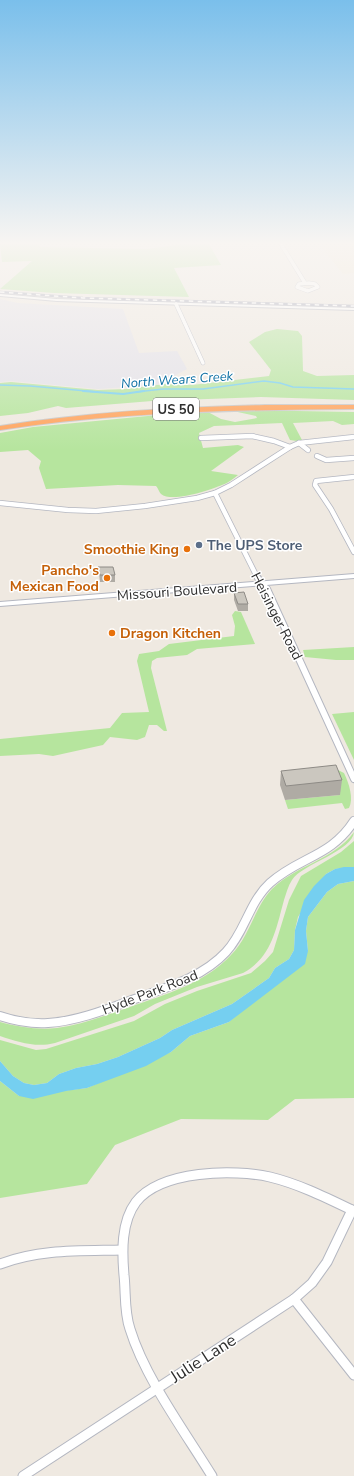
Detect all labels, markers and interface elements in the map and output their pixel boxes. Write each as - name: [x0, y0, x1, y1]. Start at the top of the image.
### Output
- water label: North Wears Creek: [120, 367, 234, 393]
- road number: US 50: [153, 398, 199, 420]
- place label: The UPS Store: [207, 536, 303, 555]
- place label: Smoothie King: [84, 540, 179, 559]
- marker: The UPS Store: [194, 540, 204, 550]
- marker: Smoothie King: [182, 544, 192, 554]
- place label: Pancho's Mexican Food: [10, 561, 99, 596]
- street label: Heisinger Road: [246, 569, 307, 663]
- marker: Pancho's Mexican Food: [102, 573, 112, 583]
- street label: Missouri Boulevard: [116, 578, 238, 605]
- place label: Dragon Kitchen: [120, 624, 221, 643]
- marker: Dragon Kitchen: [107, 628, 117, 638]
- street label: Hyde Park Road: [100, 965, 201, 1019]
- street label: Julie Lane: [165, 1329, 241, 1389]

